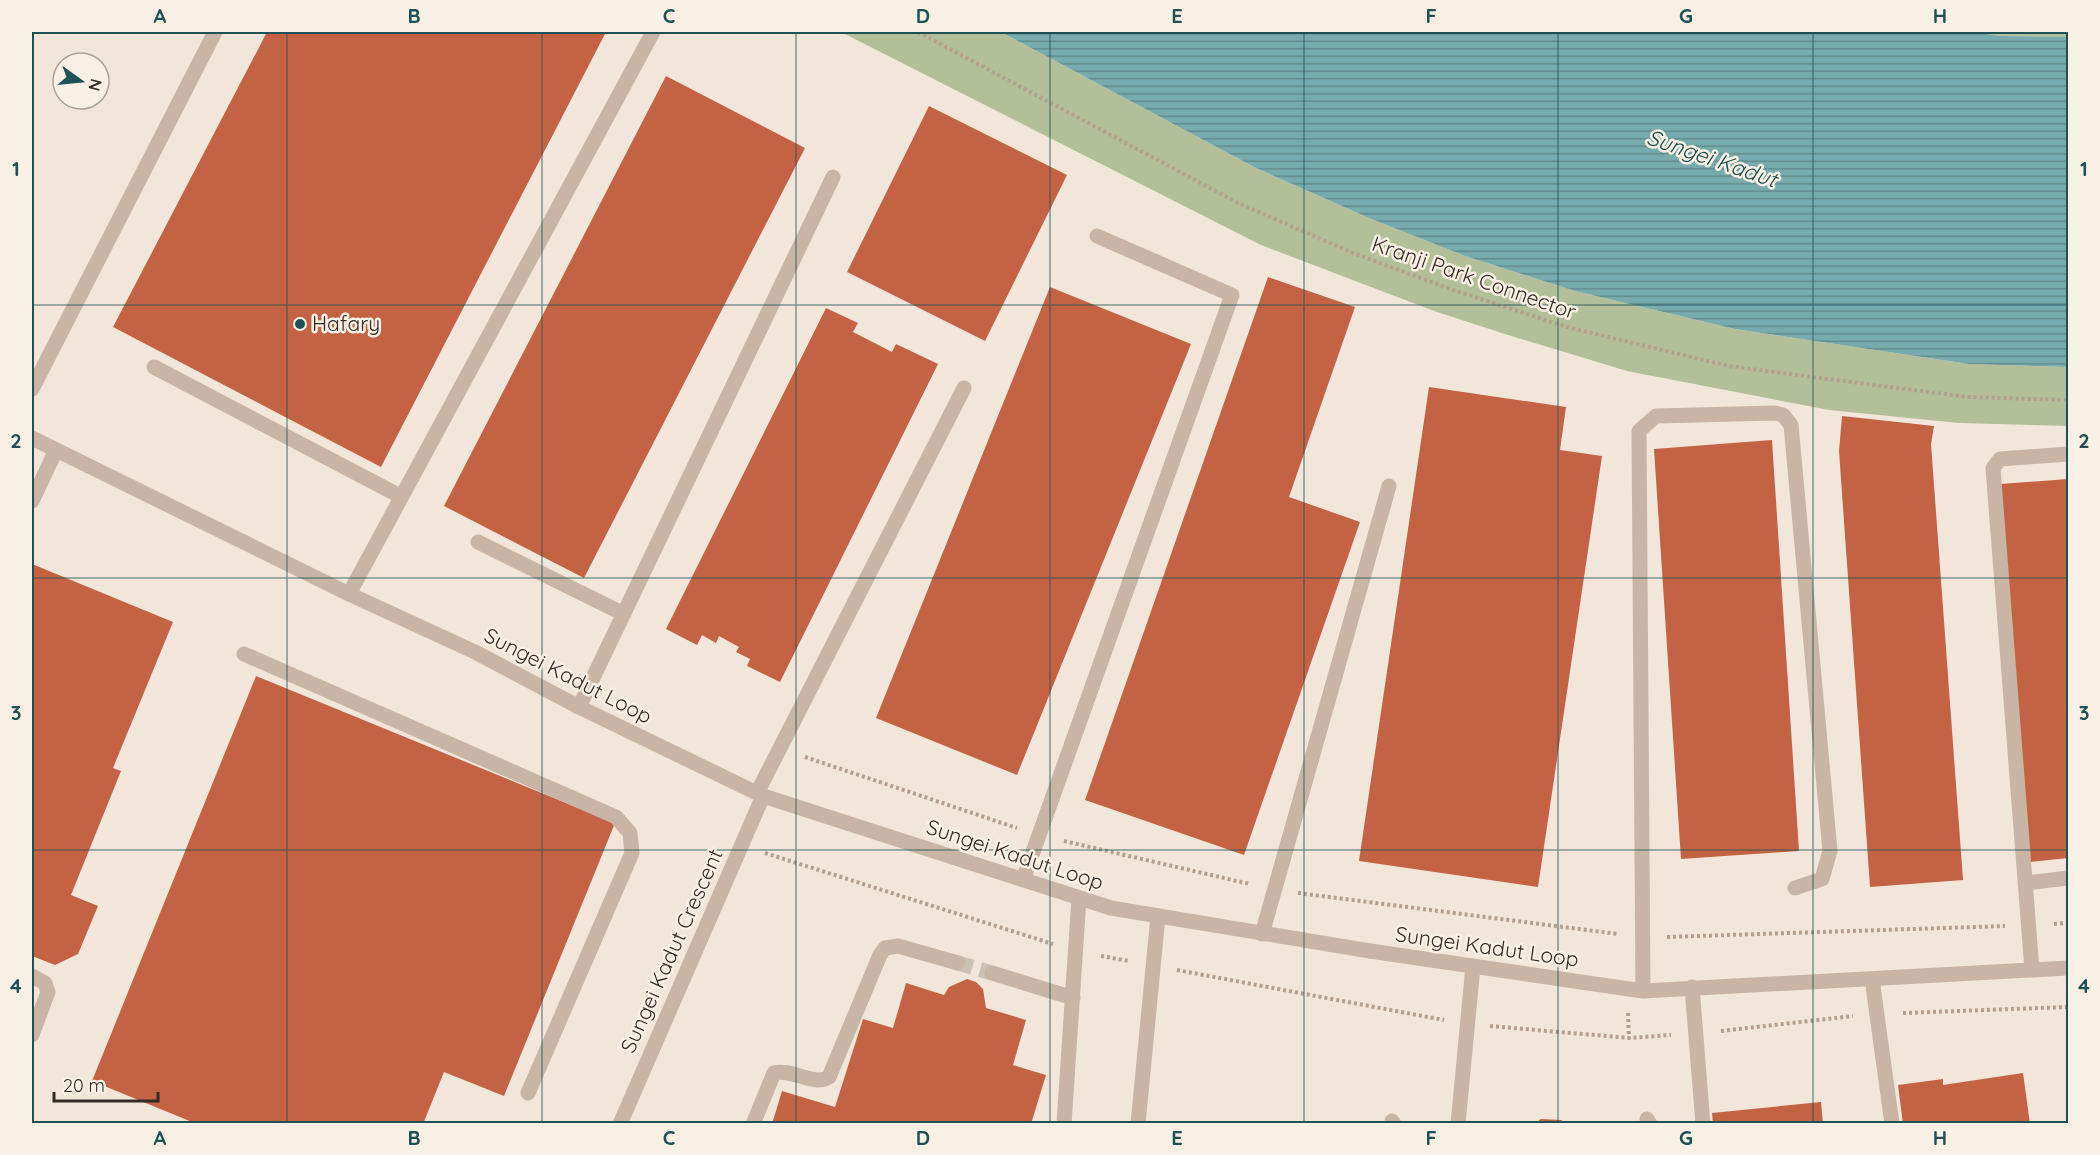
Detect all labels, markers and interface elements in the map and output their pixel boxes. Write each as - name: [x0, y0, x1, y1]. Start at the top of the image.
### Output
- text: A: [154, 3, 167, 28]
- text: B: [407, 3, 421, 28]
- text: C: [663, 3, 676, 28]
- text: D: [916, 3, 930, 28]
- text: E: [1171, 3, 1183, 28]
- text: F: [1425, 3, 1437, 28]
- text: G: [1679, 3, 1693, 28]
- text: H: [1933, 3, 1947, 28]
- north arrow: [51, 51, 111, 111]
- text: N: [84, 77, 107, 93]
- water label: Sungei Kadut: [1643, 123, 1783, 194]
- text: 1: [12, 156, 20, 181]
- text: 1: [2080, 156, 2088, 181]
- street label: Kranji Park Connector: [1369, 230, 1580, 324]
- place label: Hafary: [312, 310, 380, 336]
- marker: Hafary: [293, 317, 307, 331]
- text: 2: [10, 428, 22, 453]
- text: 2: [2078, 428, 2090, 453]
- street label: Sungei Kadut Loop: [480, 622, 657, 729]
- text: 3: [11, 700, 21, 725]
- text: 3: [2079, 700, 2089, 725]
- street label: Sungei Kadut Loop: [923, 813, 1107, 895]
- street label: Sungei Kadut Crescent: [614, 845, 728, 1057]
- street label: Sungei Kadut Loop: [1394, 920, 1580, 972]
- text: 4: [10, 973, 22, 998]
- text: 4: [2078, 973, 2090, 998]
- scale bar: [54, 1065, 158, 1103]
- text: 20 m: [63, 1074, 105, 1097]
- text: A: [154, 1125, 167, 1150]
- text: B: [407, 1125, 421, 1150]
- text: C: [663, 1125, 676, 1150]
- text: D: [916, 1125, 930, 1150]
- text: E: [1171, 1125, 1183, 1150]
- text: F: [1425, 1125, 1437, 1150]
- text: G: [1679, 1125, 1693, 1150]
- text: H: [1933, 1125, 1947, 1150]

